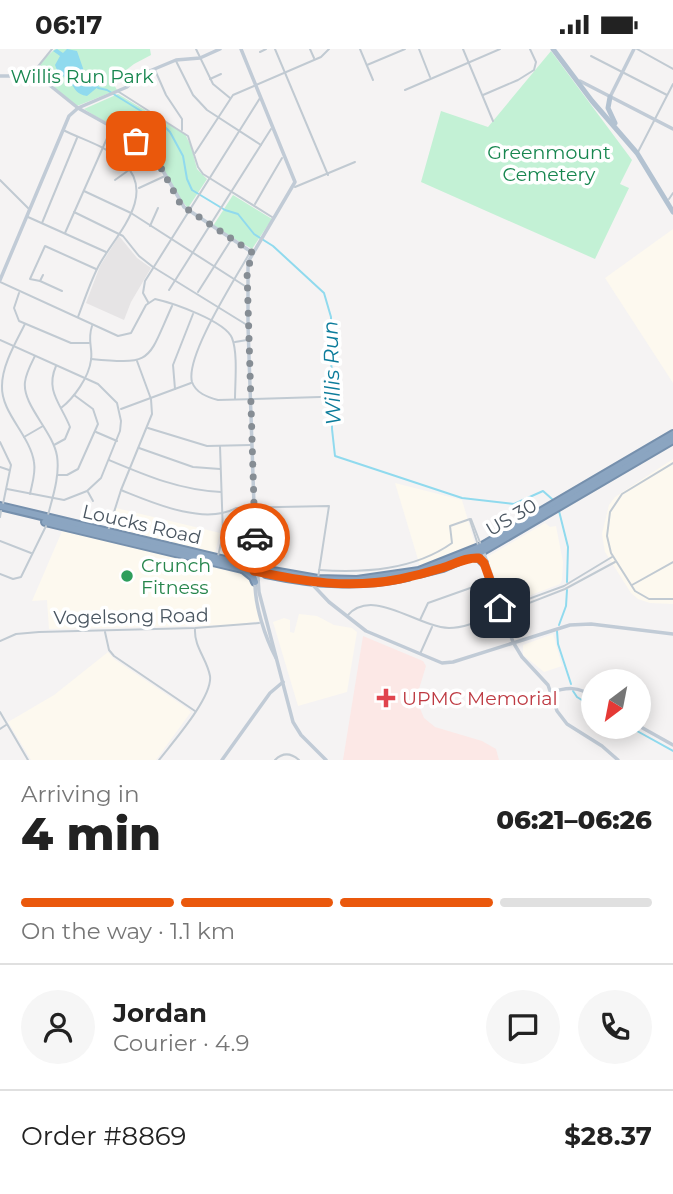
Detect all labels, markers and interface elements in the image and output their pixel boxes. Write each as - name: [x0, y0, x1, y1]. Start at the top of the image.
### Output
- text: 06:17: [35, 9, 102, 41]
- park label: Willis Run Park: [10, 65, 154, 88]
- pin: [106, 111, 166, 171]
- icon: bag: [117, 122, 155, 160]
- park label: Greenmount Cemetery: [487, 141, 611, 186]
- water label: Willis Run: [317, 320, 346, 426]
- street label: US 30: [482, 494, 541, 541]
- street label: Loucks Road: [80, 500, 204, 549]
- courier: [220, 503, 290, 573]
- icon: car: [236, 519, 274, 557]
- place label: Crunch Fitness: [141, 554, 211, 599]
- marker: Crunch Fitness: [119, 568, 135, 584]
- pin: [470, 578, 530, 638]
- icon: home: [481, 589, 519, 627]
- street label: Vogelsong Road: [53, 604, 209, 629]
- north arrow: [581, 669, 651, 739]
- map controls: [581, 669, 651, 739]
- place label: UPMC Memorial: [402, 687, 558, 710]
- marker: UPMC Memorial: [376, 688, 396, 708]
- text: Arriving in: [21, 780, 140, 808]
- text: 06:21–06:26: [496, 804, 652, 836]
- text: 4 min: [21, 805, 161, 862]
- text: On the way · 1.1 km: [21, 917, 235, 945]
- button: person: [21, 990, 95, 1064]
- button: chat: [486, 990, 560, 1064]
- button: phone: [578, 990, 652, 1064]
- text: Jordan: [113, 997, 207, 1029]
- text: Courier · 4.9: [113, 1029, 249, 1057]
- text: Order #8869: [21, 1120, 186, 1152]
- text: $28.37: [564, 1120, 652, 1152]

